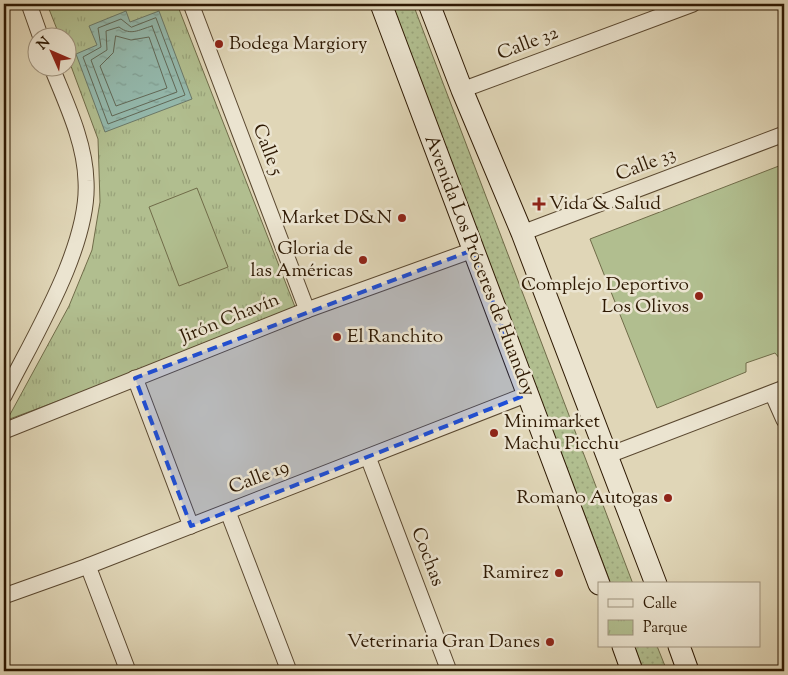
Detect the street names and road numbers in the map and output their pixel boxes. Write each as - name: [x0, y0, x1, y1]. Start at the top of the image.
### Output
- street label: Calle 32: [493, 20, 563, 68]
- street label: Calle 5: [245, 120, 289, 180]
- street label: Avenida Los Próceres de Huandoy: [417, 131, 542, 401]
- street label: Calle 33: [612, 141, 680, 189]
- street label: Jirón Chavín: [175, 287, 284, 352]
- street label: Calle 19: [225, 454, 293, 502]
- street label: Cochas: [403, 524, 451, 590]

